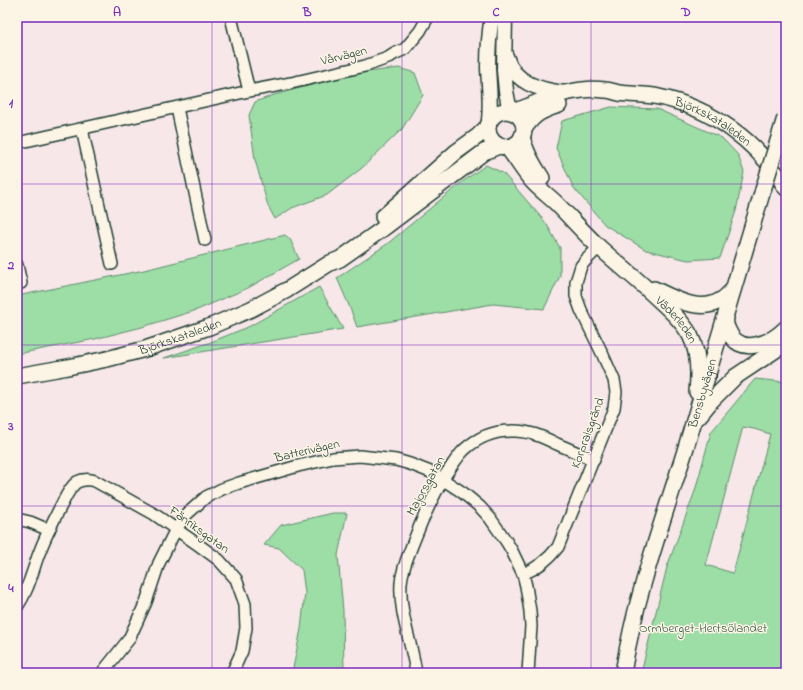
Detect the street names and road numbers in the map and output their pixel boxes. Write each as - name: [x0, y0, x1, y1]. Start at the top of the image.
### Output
- street label: Vårvägen: [318, 41, 369, 72]
- street label: Björkskataleden: [671, 92, 756, 151]
- street label: Väderleden: [650, 291, 702, 346]
- street label: Björkskataleden: [136, 313, 224, 360]
- street label: Bensbyvägen: [683, 356, 722, 431]
- street label: Korpralsgränd: [566, 394, 611, 471]
- street label: Batterivägen: [272, 434, 342, 469]
- street label: Majorsgatan: [402, 453, 451, 520]
- street label: Fänriksgatan: [163, 501, 233, 559]

